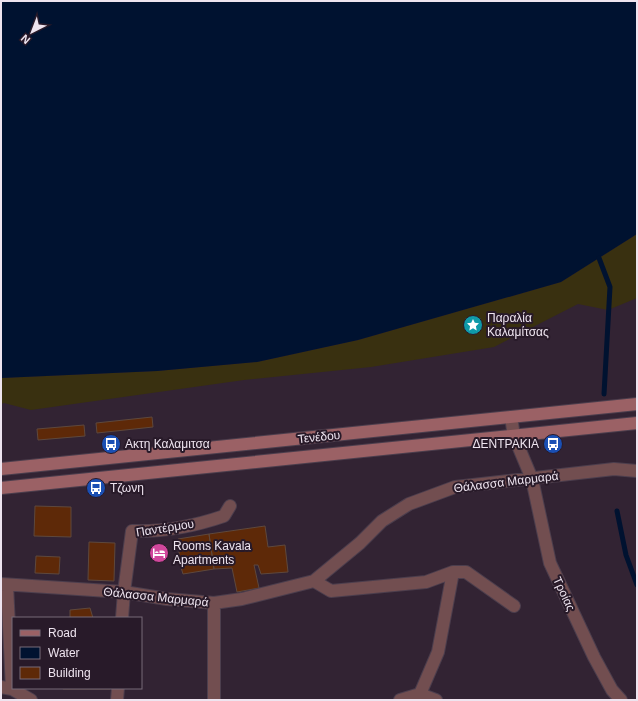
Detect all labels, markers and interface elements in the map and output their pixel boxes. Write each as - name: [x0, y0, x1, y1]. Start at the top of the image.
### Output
- north arrow: [12, 12, 52, 52]
- text: N: [18, 32, 32, 47]
- place label: Παραλία Καλαμίτσας: [487, 311, 549, 339]
- place icon: Παραλία Καλαμίτσας: [462, 314, 484, 336]
- street label: Τενέδου: [297, 428, 341, 446]
- bus stop icon: Ακτη Καλαμιτσα: [100, 433, 122, 455]
- bus stop icon: ΔΕΝΤΡΑΚΙΑ: [542, 433, 564, 455]
- place label: Ακτη Καλαμιτσα: [125, 437, 210, 451]
- place label: ΔΕΝΤΡΑΚΙΑ: [473, 437, 539, 451]
- street label: Θάλασσα Μαρμαρά: [453, 469, 559, 495]
- bus stop icon: Τζωνη: [85, 477, 107, 499]
- place label: Τζωνη: [110, 481, 144, 495]
- street label: Παντέρμου: [135, 516, 195, 540]
- place label: Rooms Kavala Apartments: [173, 539, 251, 567]
- hotel icon: Rooms Kavala Apartments: [148, 542, 170, 564]
- street label: Τροίας: [550, 575, 578, 614]
- street label: Θάλασσα Μαρμαρά: [103, 585, 209, 609]
- legend: [12, 617, 142, 689]
- text: Road: [48, 626, 77, 640]
- text: Water: [48, 646, 80, 660]
- text: Building: [48, 666, 91, 680]

